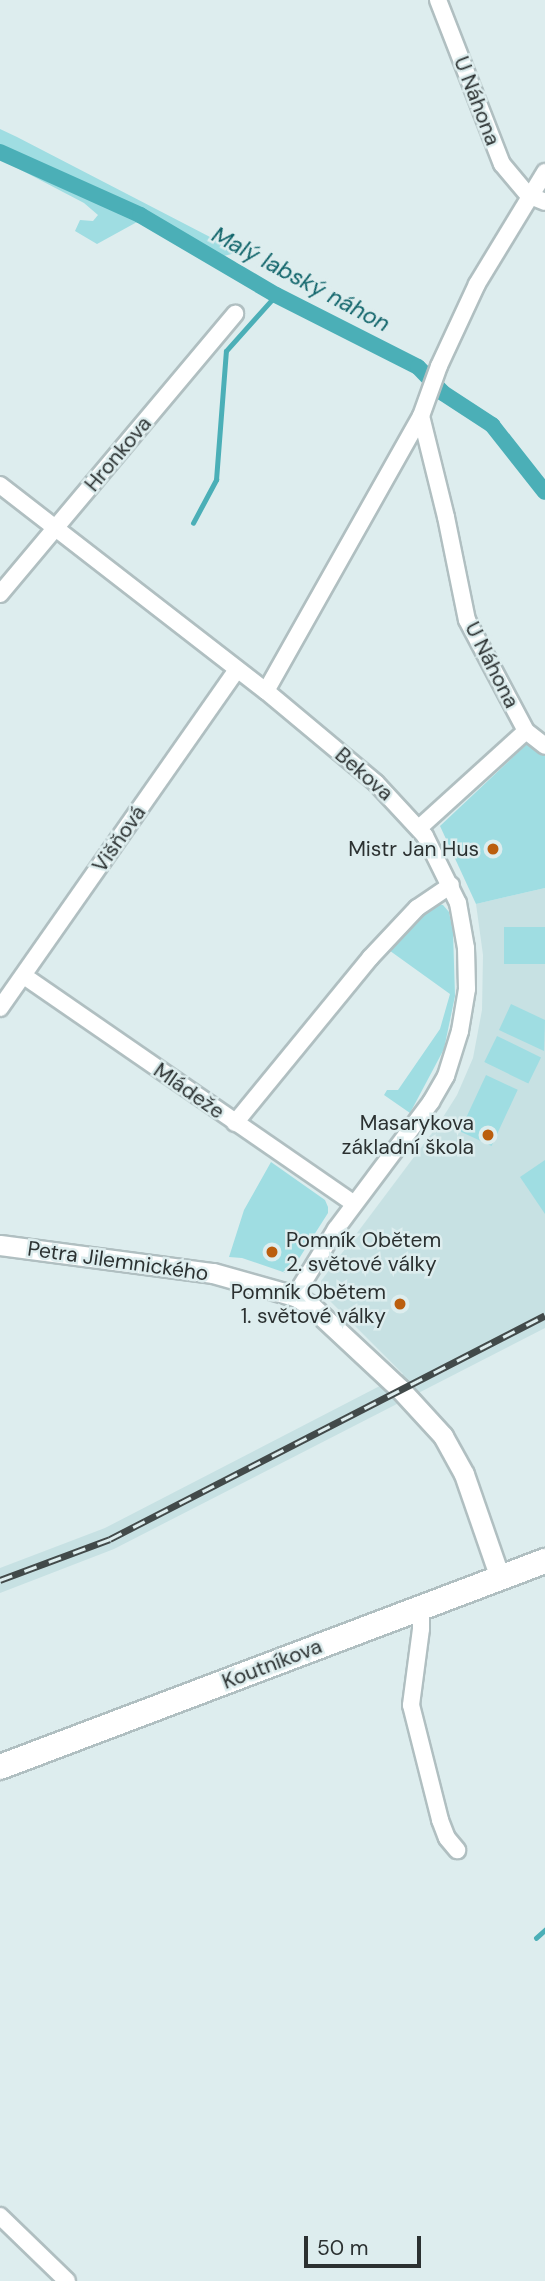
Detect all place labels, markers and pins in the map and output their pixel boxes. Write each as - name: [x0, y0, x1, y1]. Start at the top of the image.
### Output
- place label: Mistr Jan Hus: [348, 836, 479, 862]
- marker: Mistr Jan Hus: [485, 841, 501, 857]
- place label: Masarykova základní škola: [342, 1110, 474, 1160]
- marker: Masarykova základní škola: [480, 1127, 496, 1143]
- place label: Pomník Obětem 2. světové války: [286, 1227, 441, 1277]
- marker: Pomník Obětem 2. světové války: [264, 1244, 280, 1260]
- place label: Pomník Obětem 1. světové války: [231, 1279, 386, 1329]
- marker: Pomník Obětem 1. světové války: [392, 1296, 408, 1312]

